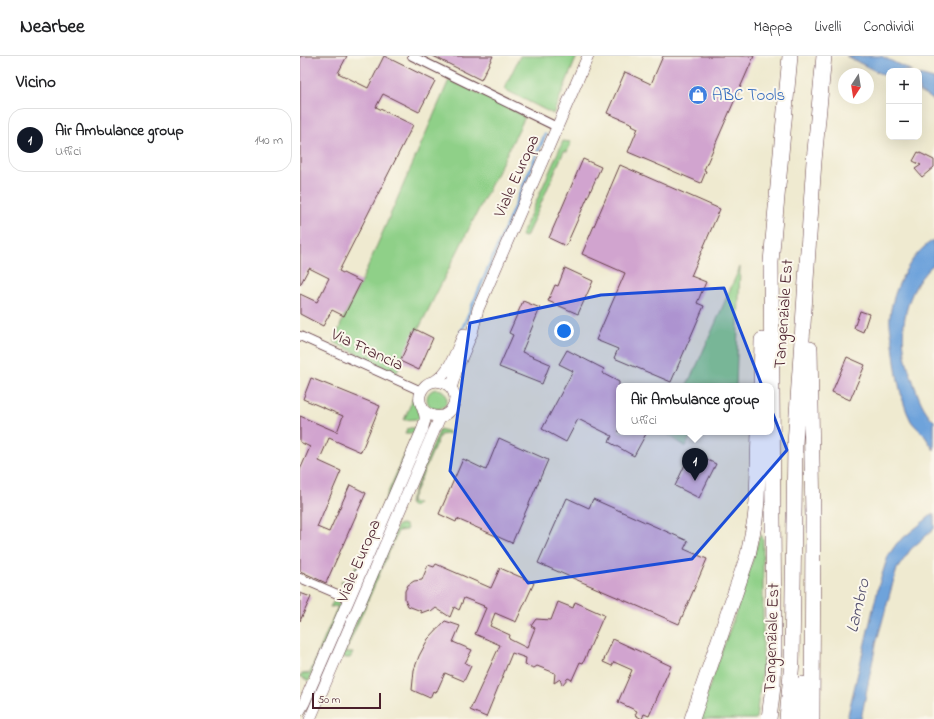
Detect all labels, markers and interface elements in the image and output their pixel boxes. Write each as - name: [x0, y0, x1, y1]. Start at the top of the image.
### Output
- text: Nearbee: [20, 14, 85, 41]
- text: Mappa: [754, 17, 792, 38]
- text: Livelli: [814, 17, 841, 38]
- text: Condividi: [863, 17, 914, 38]
- north arrow: [838, 68, 874, 104]
- map controls: [886, 68, 922, 140]
- button: +: [886, 68, 922, 104]
- text: Vicino: [16, 70, 56, 95]
- place label: ABC Tools: [712, 83, 785, 108]
- shop icon: ABC Tools: [687, 84, 709, 106]
- button: −: [886, 104, 922, 140]
- text: Air Ambulance group: [55, 120, 184, 142]
- text: 1: [28, 131, 32, 150]
- text: 140 m: [255, 131, 283, 150]
- street label: Viale Europa: [487, 131, 546, 222]
- text: Uffici: [55, 142, 81, 161]
- street label: Tangenziale Est: [768, 258, 802, 370]
- your location: [554, 321, 574, 341]
- street label: Via Francia: [326, 322, 407, 378]
- popup: [616, 383, 774, 435]
- text: Air Ambulance group: [631, 389, 759, 411]
- text: Uffici: [631, 411, 657, 430]
- pin: 1: [682, 448, 708, 481]
- street label: Viale Europa: [330, 515, 388, 607]
- water label: Lambro: [840, 576, 878, 636]
- street label: Tangenziale Est: [758, 582, 788, 693]
- scale bar: [312, 691, 381, 710]
- text: 50 m: [318, 692, 340, 708]

